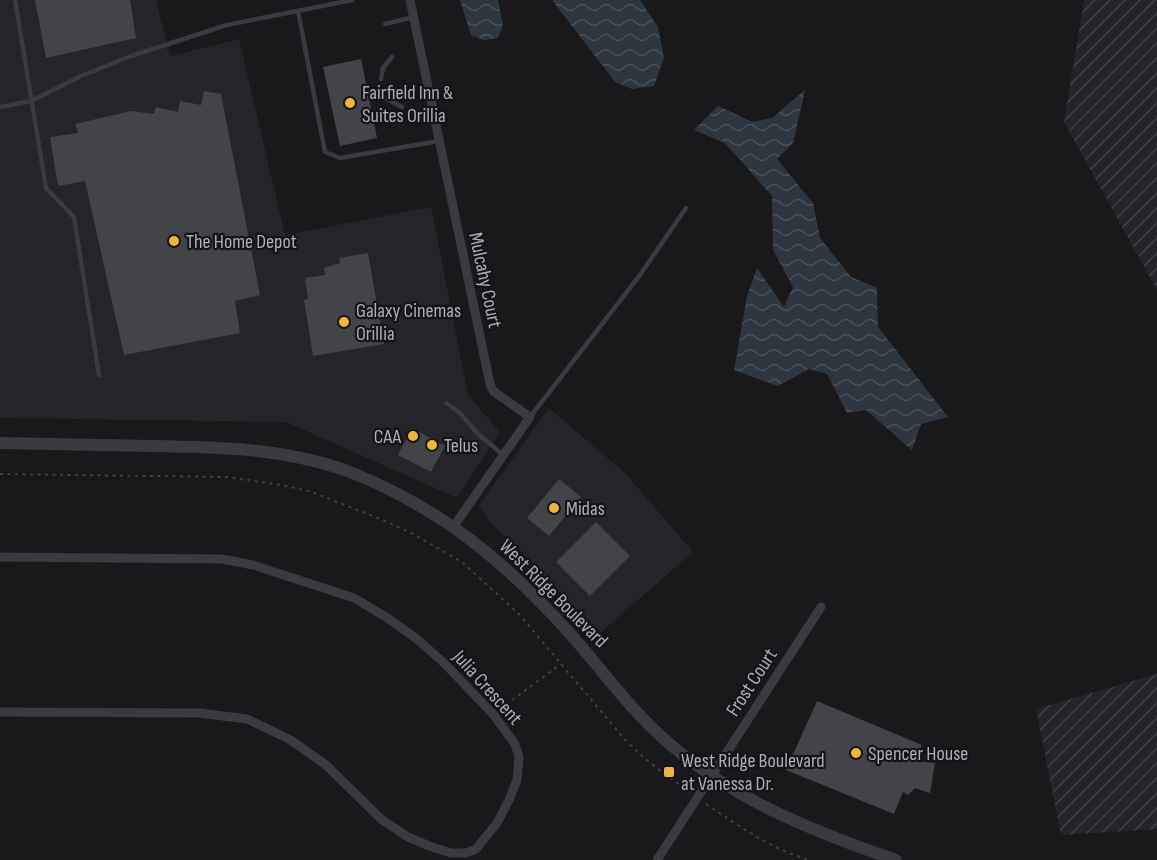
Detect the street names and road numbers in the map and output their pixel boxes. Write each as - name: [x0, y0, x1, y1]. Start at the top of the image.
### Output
- street label: Mulcahy Court: [463, 230, 507, 330]
- street label: West Ridge Boulevard: [494, 534, 613, 653]
- street label: Frost Court: [721, 644, 783, 721]
- street label: Julia Crescent: [447, 645, 527, 730]

